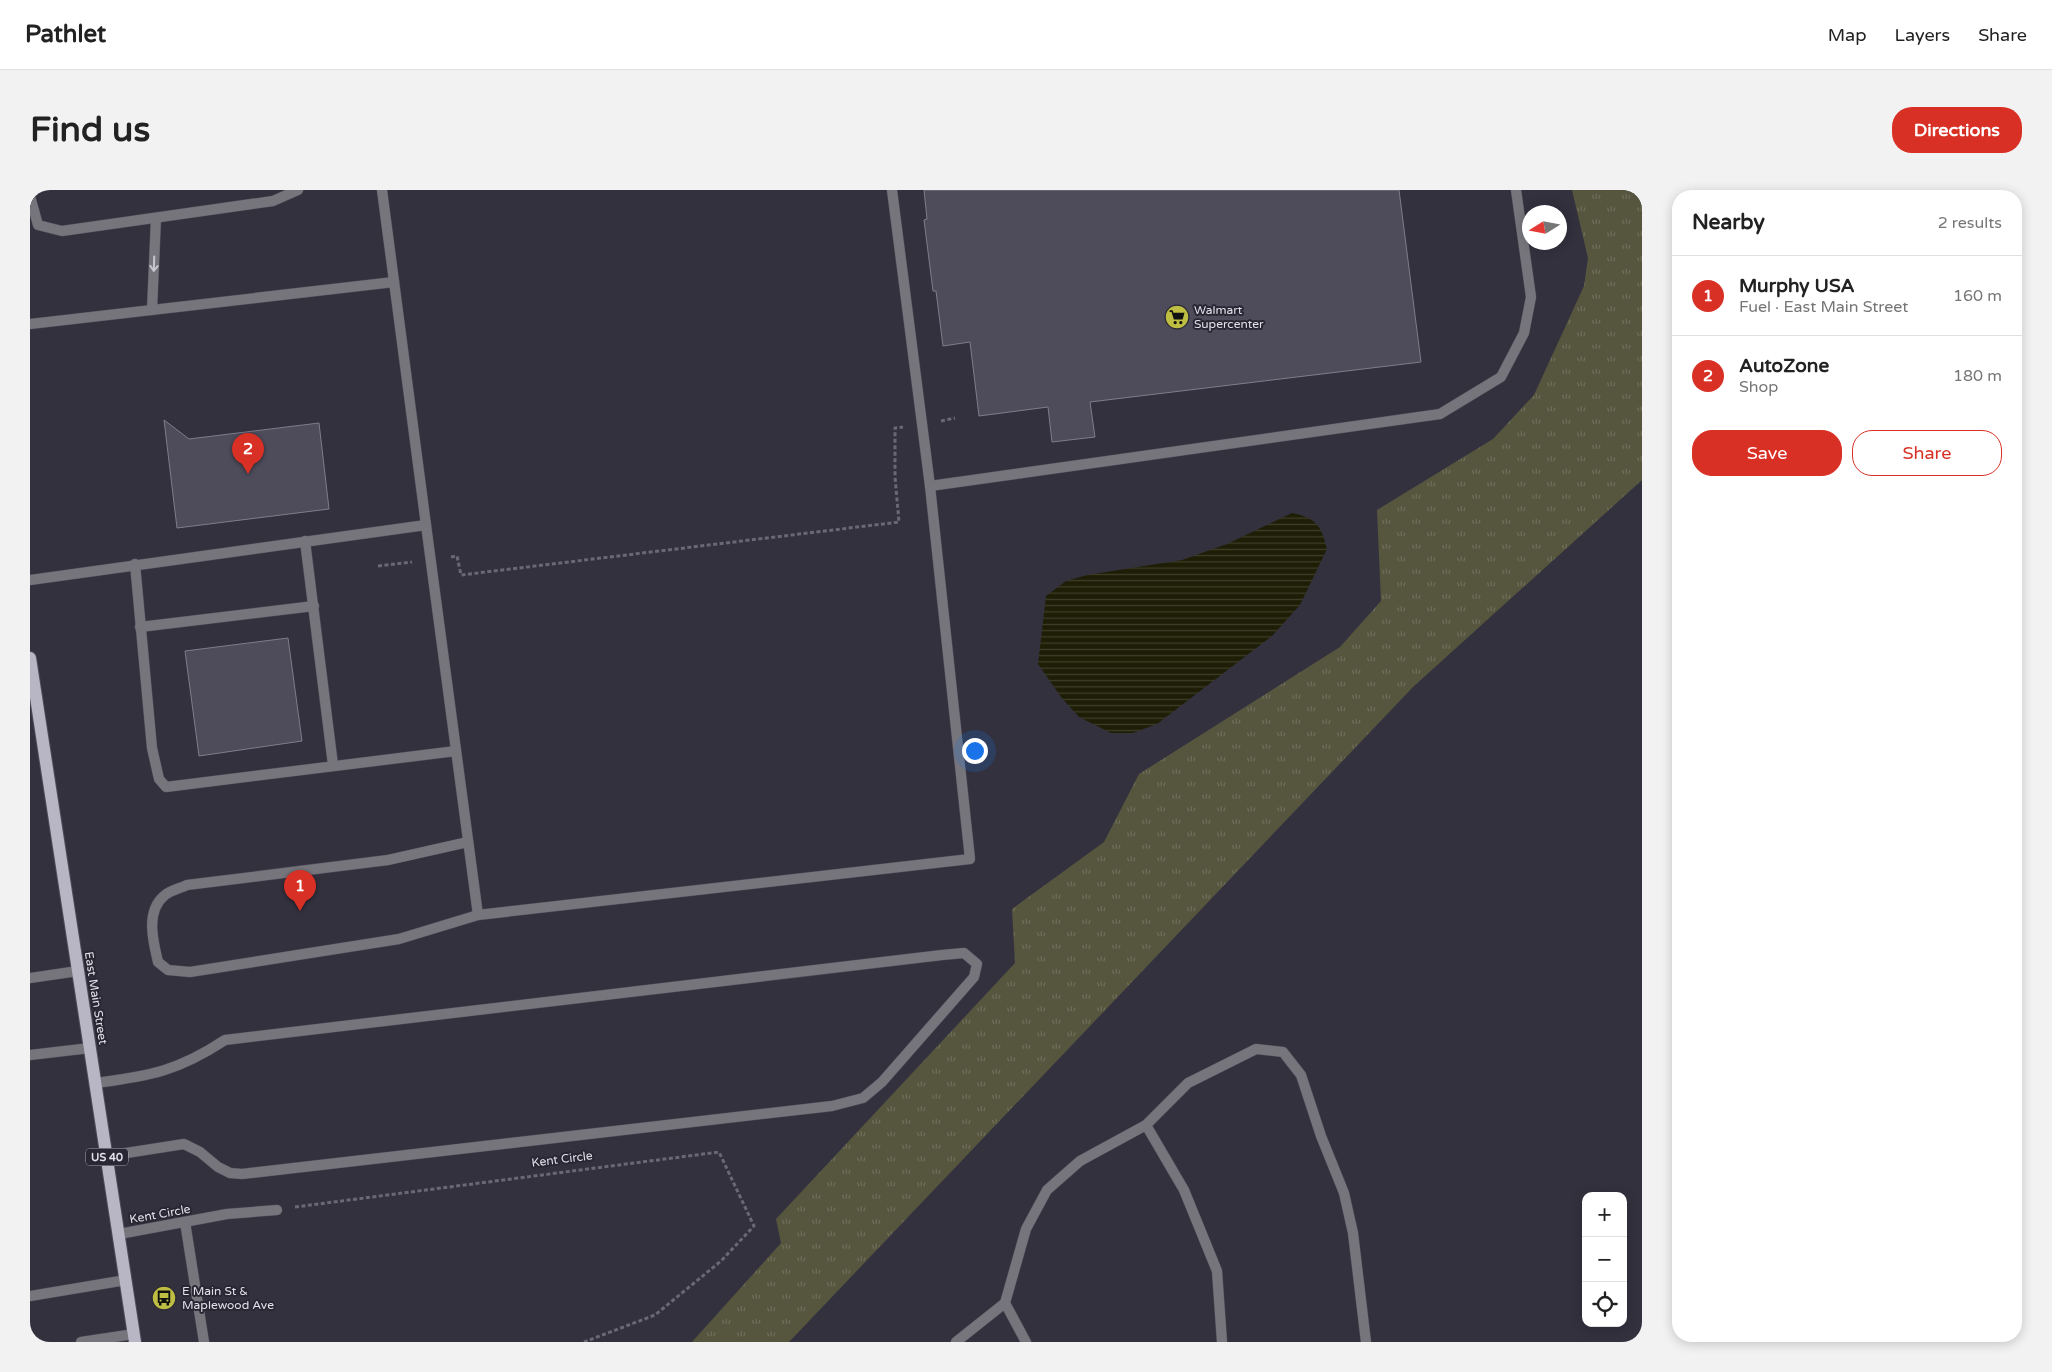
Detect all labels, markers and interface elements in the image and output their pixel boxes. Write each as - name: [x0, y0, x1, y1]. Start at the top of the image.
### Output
- text: Pathlet: [25, 20, 106, 49]
- text: Map: [1828, 24, 1867, 46]
- text: Layers: [1895, 24, 1950, 46]
- text: Share: [1978, 24, 2027, 46]
- button: Directions: [1892, 107, 2022, 153]
- text: Find us: [30, 109, 150, 151]
- north arrow: [1522, 205, 1567, 250]
- text: Nearby: [1692, 210, 1765, 235]
- text: 2 results: [1938, 213, 2002, 233]
- one-way arrow: [150, 256, 159, 272]
- text: Murphy USA: [1739, 275, 1855, 297]
- text: 1: [1703, 286, 1713, 306]
- text: 160 m: [1953, 286, 2002, 306]
- text: Fuel · East Main Street: [1739, 297, 1908, 317]
- place label: Walmart Supercenter: [1194, 303, 1264, 331]
- supermarket icon: Walmart Supercenter: [1164, 304, 1190, 330]
- text: AutoZone: [1739, 355, 1829, 377]
- text: 2: [1703, 366, 1713, 386]
- text: 180 m: [1953, 366, 2002, 386]
- text: Shop: [1739, 377, 1778, 397]
- button: Save: [1692, 430, 1842, 476]
- button: Share: [1852, 430, 2002, 476]
- pin: 2: [232, 433, 264, 474]
- your location: [962, 738, 988, 764]
- pin: 1: [284, 870, 316, 911]
- street label: East Main Street: [82, 951, 110, 1046]
- street label: Kent Circle: [531, 1148, 594, 1170]
- road number: US 40: [86, 1149, 128, 1166]
- map controls: [1582, 1192, 1627, 1327]
- button: +: [1582, 1192, 1627, 1237]
- street label: Kent Circle: [128, 1202, 192, 1226]
- button: −: [1582, 1237, 1627, 1282]
- button: locate: [1582, 1282, 1627, 1327]
- place label: E Main St & Maplewood Ave: [182, 1284, 274, 1312]
- bus stop icon: E Main St & Maplewood Ave: [151, 1285, 177, 1311]

